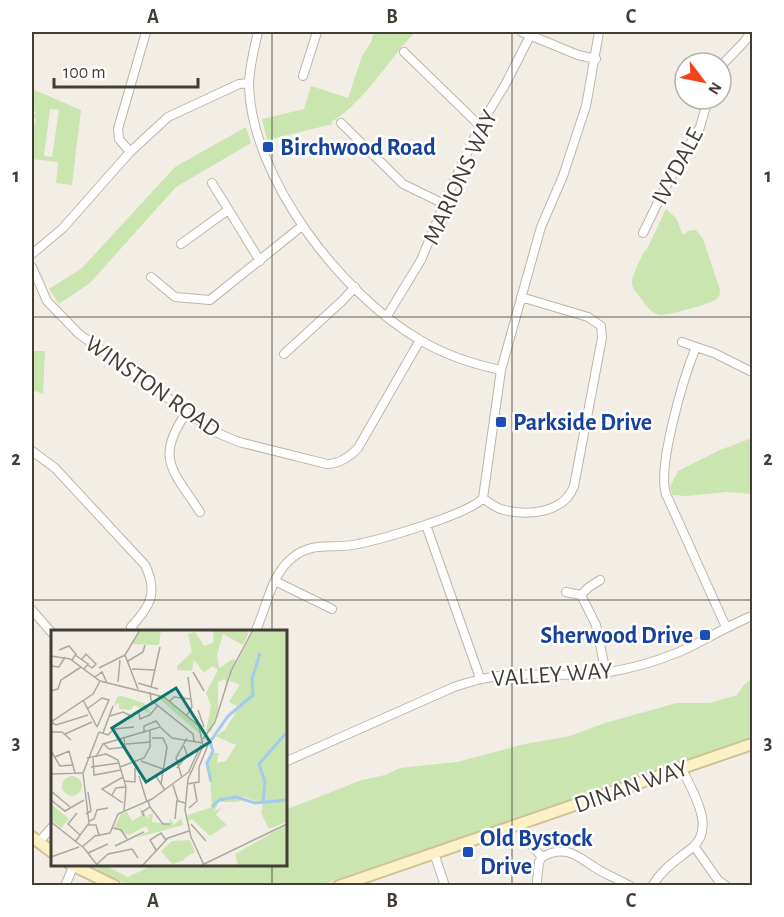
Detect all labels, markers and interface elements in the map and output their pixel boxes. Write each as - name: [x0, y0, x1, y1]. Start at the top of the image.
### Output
- text: A: [147, 7, 159, 27]
- text: B: [386, 7, 398, 27]
- text: C: [626, 7, 637, 27]
- scale bar: [54, 51, 198, 89]
- north arrow: [673, 51, 733, 111]
- text: 100 m: [63, 64, 106, 82]
- text: N: [705, 79, 725, 97]
- street label: MARIONS WAY: [419, 106, 503, 248]
- street label: IVYDALE: [648, 124, 708, 209]
- place label: Birchwood Road: [280, 136, 436, 160]
- marker: Birchwood Road: [261, 140, 275, 154]
- text: 1: [12, 166, 20, 186]
- text: 1: [764, 166, 772, 186]
- street label: WINSTON ROAD: [80, 331, 224, 442]
- place label: Parkside Drive: [513, 411, 652, 435]
- marker: Parkside Drive: [494, 415, 508, 429]
- text: 2: [11, 449, 21, 469]
- text: 2: [763, 449, 773, 469]
- place label: Sherwood Drive: [540, 624, 693, 648]
- marker: Sherwood Drive: [698, 628, 712, 642]
- inset map: [51, 630, 286, 866]
- street label: VALLEY WAY: [491, 659, 614, 691]
- text: 3: [12, 733, 20, 753]
- text: 3: [764, 733, 772, 753]
- street label: DINAN WAY: [571, 756, 692, 818]
- place label: Old Bystock Drive: [480, 827, 593, 879]
- marker: Old Bystock Drive: [461, 845, 475, 859]
- text: A: [147, 891, 159, 911]
- text: B: [386, 891, 398, 911]
- text: C: [626, 891, 637, 911]

